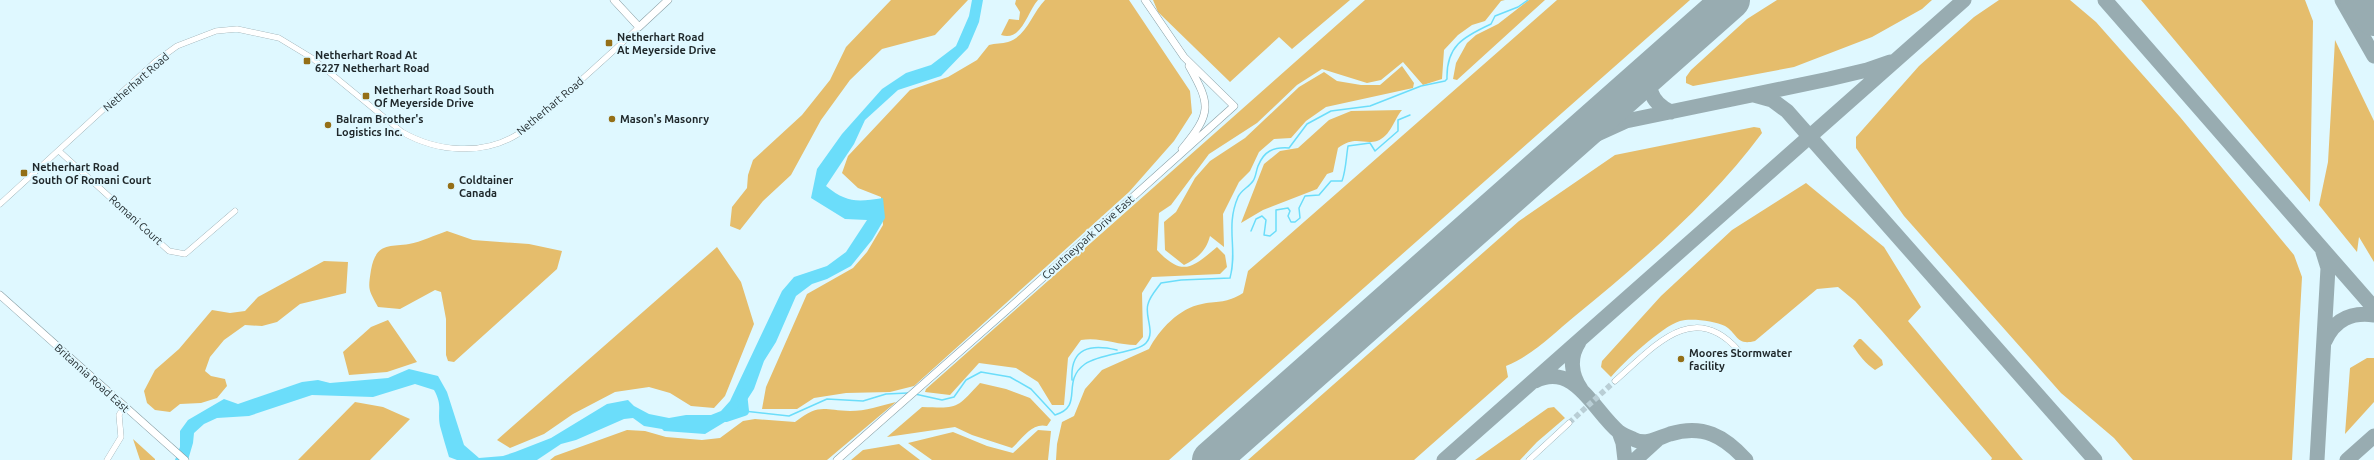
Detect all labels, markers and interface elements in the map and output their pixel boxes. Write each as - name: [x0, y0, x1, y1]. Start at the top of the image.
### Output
- place label: Netherhart Road At Meyerside Drive: [617, 31, 716, 56]
- marker: Netherhart Road At Meyerside Drive: [604, 38, 614, 48]
- place label: Netherhart Road At 6227 Netherhart Road: [315, 49, 429, 74]
- street label: Netherhart Road: [101, 50, 171, 114]
- marker: Netherhart Road At 6227 Netherhart Road: [302, 56, 312, 66]
- street label: Netherhart Road: [514, 75, 586, 137]
- place label: Netherhart Road South Of Meyerside Drive: [374, 84, 494, 109]
- marker: Netherhart Road South Of Meyerside Drive: [361, 91, 371, 101]
- place label: Balram Brother's Logistics Inc.: [336, 113, 423, 138]
- place label: Mason's Masonry: [620, 113, 709, 125]
- marker: Mason's Masonry: [607, 114, 617, 124]
- marker: Balram Brother's Logistics Inc.: [323, 120, 333, 130]
- place label: Netherhart Road South Of Romani Court: [32, 161, 152, 186]
- marker: Netherhart Road South Of Romani Court: [19, 168, 29, 178]
- place label: Coldtainer Canada: [459, 174, 514, 199]
- marker: Coldtainer Canada: [446, 181, 456, 191]
- street label: Courtneypark Drive East: [1040, 192, 1137, 281]
- street label: Romani Court: [107, 193, 166, 248]
- street label: Britannia Road East: [52, 341, 132, 415]
- place label: Moores Stormwater facility: [1689, 347, 1792, 372]
- marker: Moores Stormwater facility: [1676, 354, 1686, 364]

